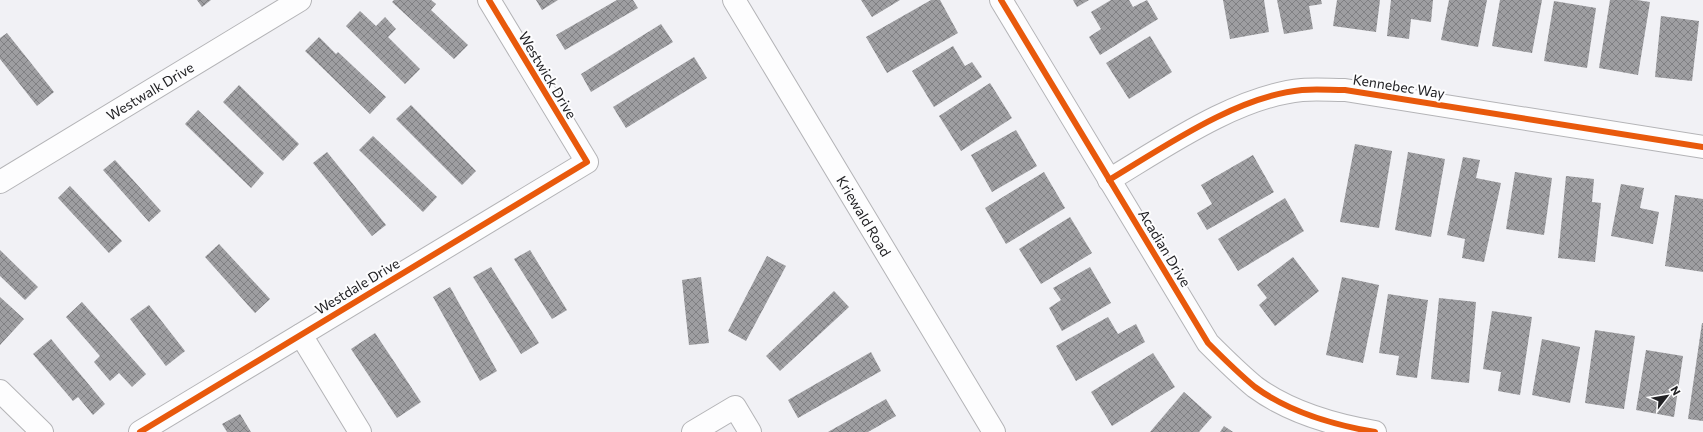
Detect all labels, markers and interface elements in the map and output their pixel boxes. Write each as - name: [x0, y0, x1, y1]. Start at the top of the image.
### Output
- street label: Westwick Drive: [515, 28, 581, 122]
- street label: Westwalk Drive: [103, 58, 197, 124]
- street label: Kennebec Way: [1352, 70, 1446, 102]
- street label: Kriewald Road: [833, 173, 895, 259]
- street label: Acadian Drive: [1135, 206, 1195, 290]
- street label: Westdale Drive: [312, 254, 402, 318]
- north arrow: [1647, 376, 1687, 416]
- text: N: [1668, 384, 1684, 397]

